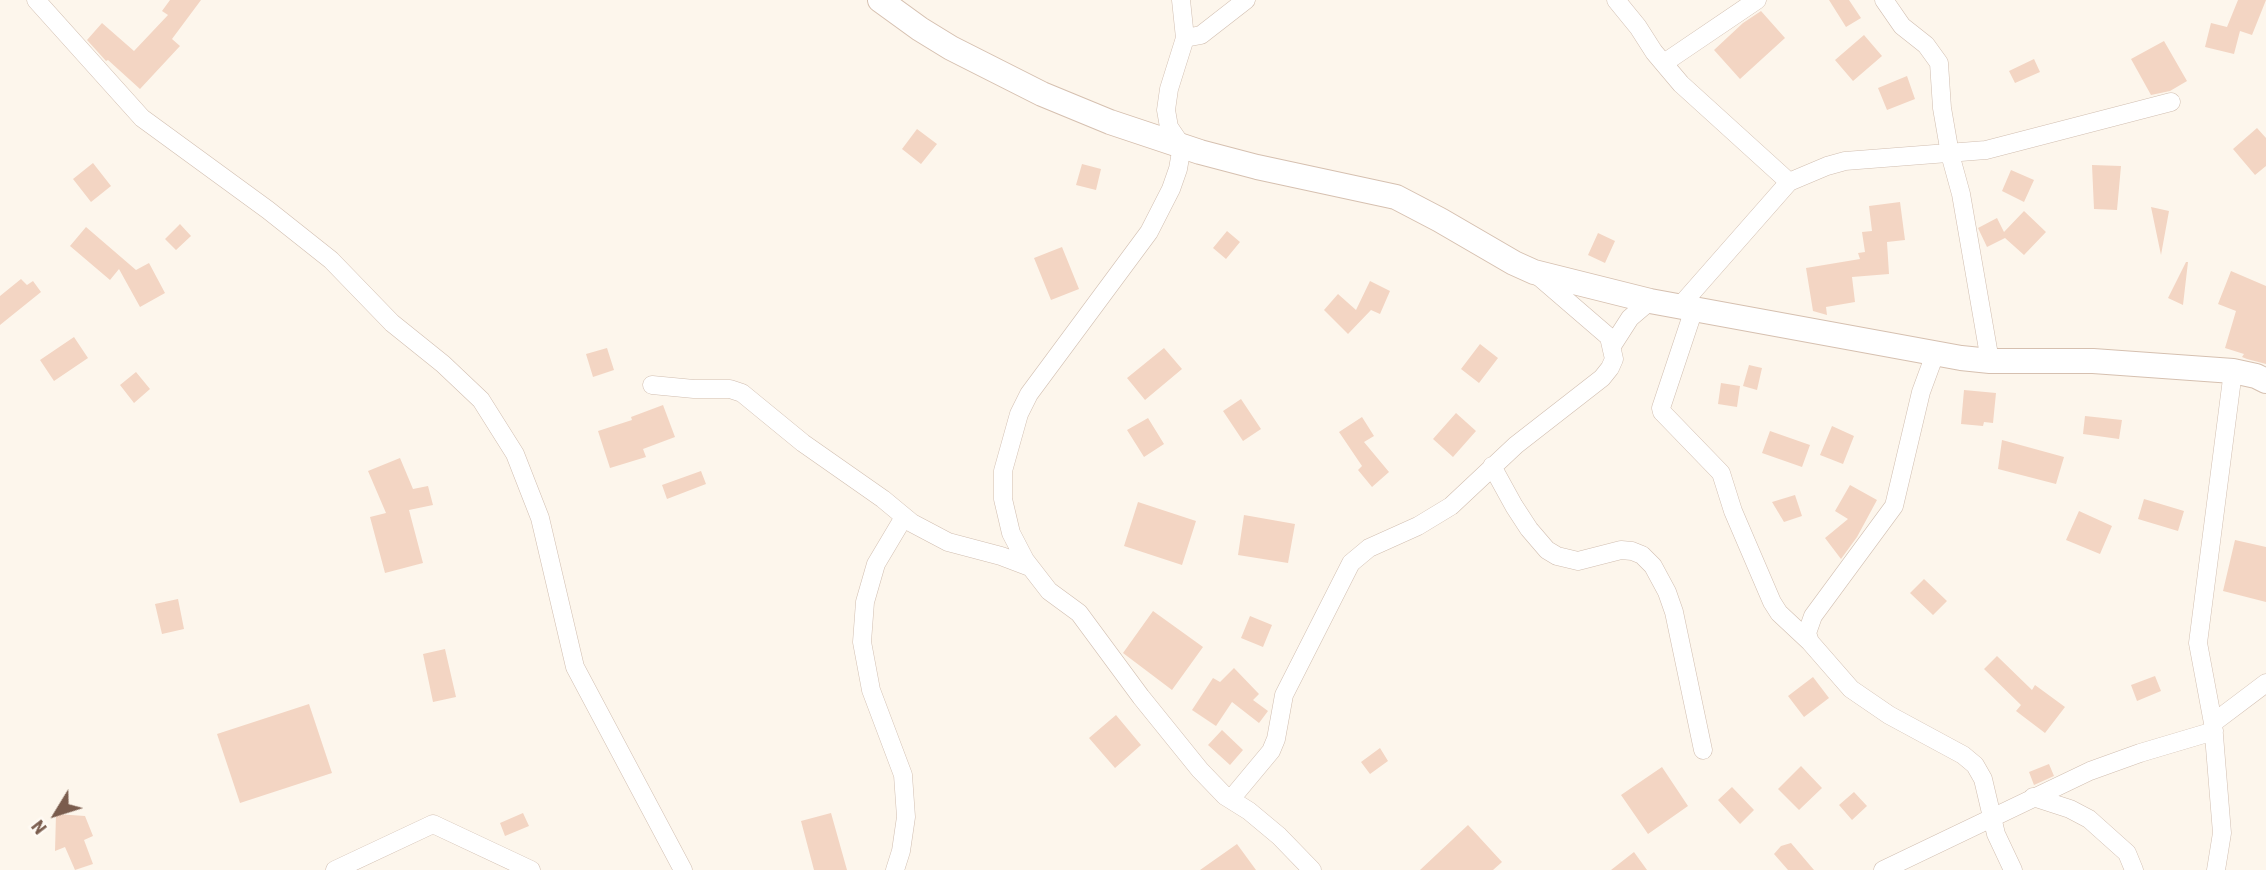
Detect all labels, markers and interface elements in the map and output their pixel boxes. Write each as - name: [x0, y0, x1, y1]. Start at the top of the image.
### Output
- north arrow: [21, 779, 91, 849]
- text: N: [26, 816, 52, 839]

